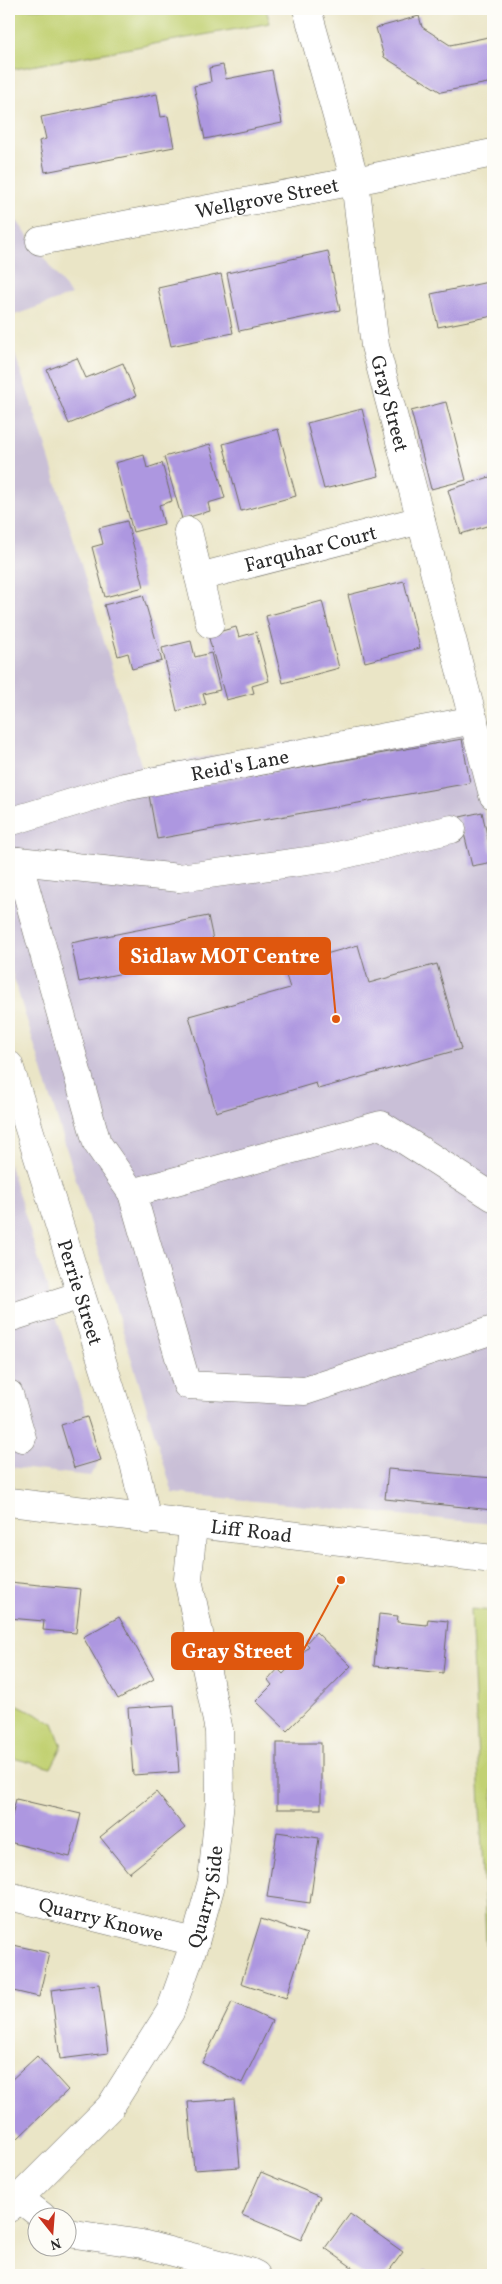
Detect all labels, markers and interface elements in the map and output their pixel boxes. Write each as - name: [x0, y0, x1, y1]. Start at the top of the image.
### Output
- street label: Wellgrove Street: [193, 172, 341, 227]
- street label: Gray Street: [362, 352, 414, 455]
- street label: Farquhar Court: [242, 520, 380, 581]
- street label: Reid's Lane: [189, 744, 291, 790]
- callout: Sidlaw MOT Centre: [120, 938, 330, 974]
- text: Sidlaw MOT Centre: [130, 943, 320, 972]
- street label: Perrie Street: [49, 1236, 108, 1349]
- street label: Liff Road: [209, 1514, 293, 1551]
- callout: Gray Street: [172, 1633, 303, 1669]
- text: Gray Street: [182, 1638, 292, 1667]
- street label: Quarry Side: [182, 1844, 231, 1952]
- street label: Quarry Knowe: [35, 1892, 166, 1950]
- north arrow: [28, 2206, 78, 2256]
- text: N: [48, 2232, 63, 2254]

